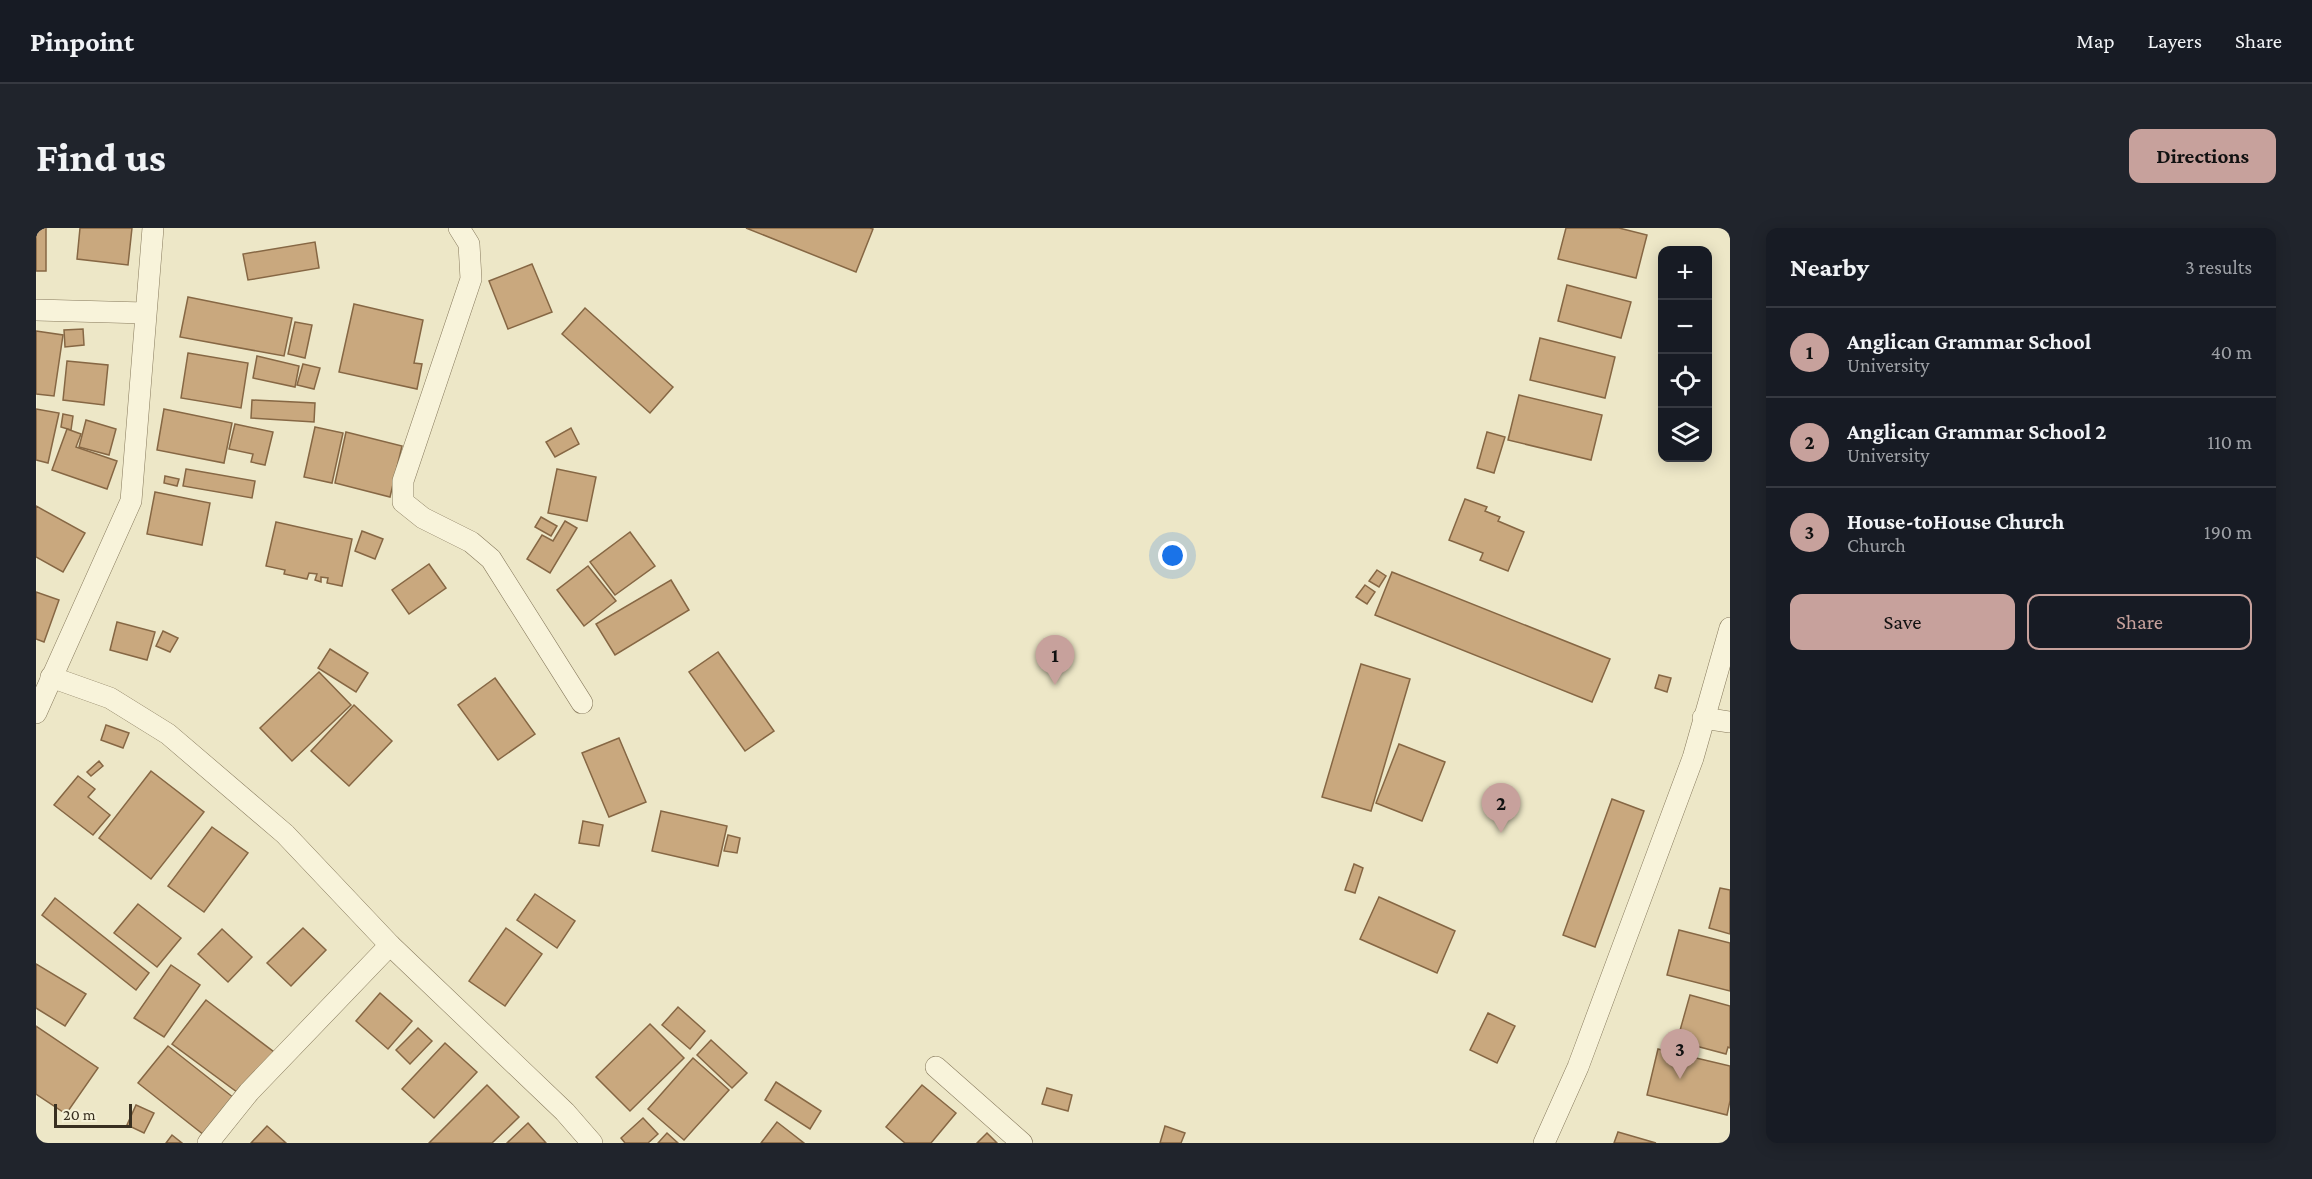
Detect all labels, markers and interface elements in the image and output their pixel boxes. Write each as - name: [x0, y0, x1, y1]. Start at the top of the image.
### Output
- text: Pinpoint: [30, 26, 134, 57]
- text: Map: [2076, 29, 2115, 53]
- text: Layers: [2148, 29, 2202, 53]
- text: Share: [2235, 29, 2282, 53]
- button: Directions: [2129, 129, 2276, 183]
- text: Find us: [36, 133, 166, 180]
- map controls: [1658, 246, 1712, 462]
- button: +: [1658, 246, 1712, 300]
- text: Nearby: [1790, 253, 1869, 282]
- text: 3 results: [2185, 256, 2252, 278]
- button: −: [1658, 300, 1712, 354]
- text: Anglican Grammar School: [1847, 329, 2091, 354]
- text: 1: [1806, 341, 1813, 363]
- text: 40 m: [2211, 341, 2252, 363]
- button: locate: [1658, 354, 1712, 408]
- text: University: [1847, 354, 1930, 376]
- button: layers: [1658, 408, 1712, 462]
- text: Anglican Grammar School 2: [1847, 419, 2107, 444]
- text: 2: [1804, 431, 1815, 453]
- text: 110 m: [2208, 431, 2252, 453]
- text: University: [1847, 444, 1930, 466]
- text: House-toHouse Church: [1847, 509, 2065, 534]
- text: 3: [1805, 521, 1814, 543]
- text: 190 m: [2204, 521, 2252, 543]
- text: Church: [1847, 534, 1906, 556]
- your location: [1158, 541, 1187, 570]
- button: Save: [1790, 594, 2015, 650]
- button: Share: [2027, 594, 2252, 650]
- pin: 1: [1036, 636, 1074, 685]
- pin: 2: [1482, 784, 1520, 833]
- pin: 3: [1660, 1030, 1700, 1079]
- scale bar: [54, 1101, 132, 1128]
- text: 20 m: [63, 1106, 96, 1123]

